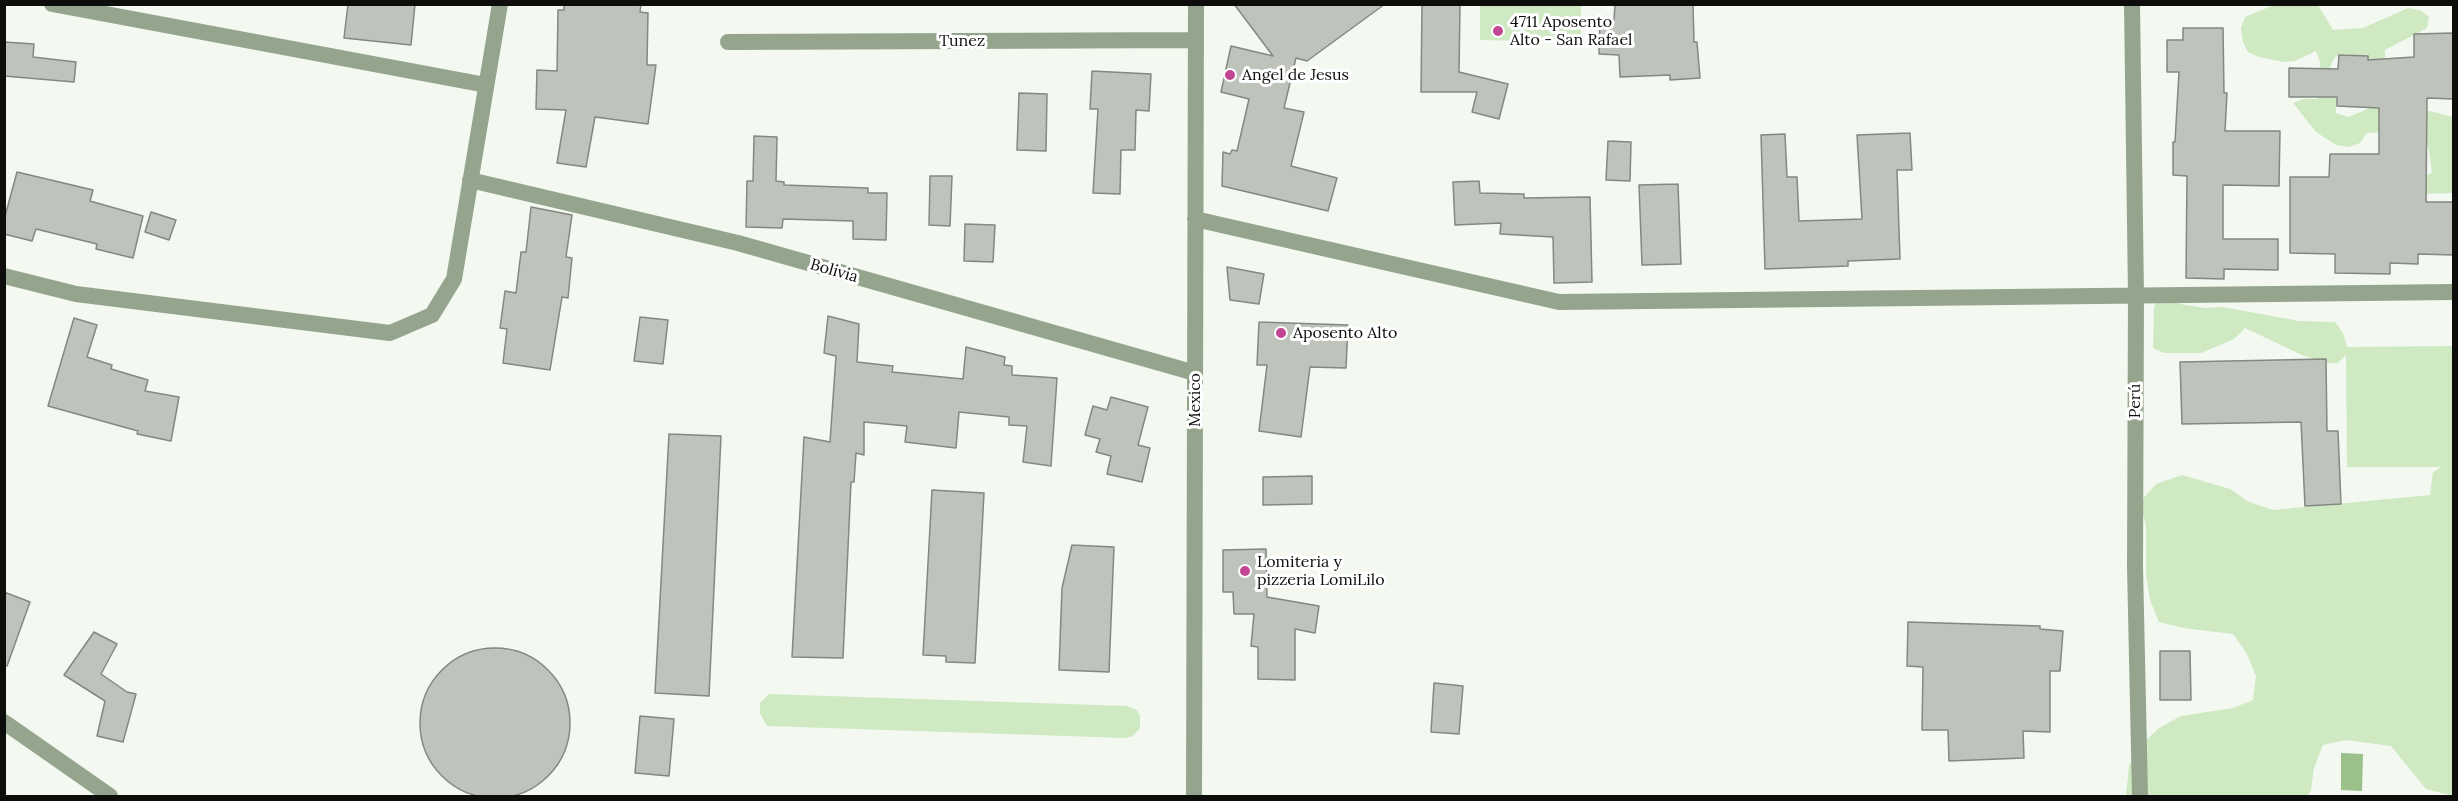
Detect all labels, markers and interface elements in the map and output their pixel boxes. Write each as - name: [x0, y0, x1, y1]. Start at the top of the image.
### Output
- place label: 4711 Aposento Alto - San Rafael: [1510, 12, 1632, 50]
- marker: 4711 Aposento Alto - San Rafael: [1491, 24, 1505, 38]
- street label: Tunez: [939, 31, 985, 51]
- place label: Angel de Jesus: [1242, 65, 1349, 85]
- marker: Angel de Jesus: [1223, 68, 1237, 82]
- street label: Bolivia: [808, 255, 860, 287]
- place label: Aposento Alto: [1293, 323, 1397, 343]
- marker: Aposento Alto: [1274, 326, 1288, 340]
- street label: Mexico: [1185, 373, 1205, 427]
- street label: Perú: [2125, 384, 2145, 418]
- place label: Lomiteria y pizzeria LomiLilo: [1257, 552, 1385, 590]
- marker: Lomiteria y pizzeria LomiLilo: [1238, 564, 1252, 578]

